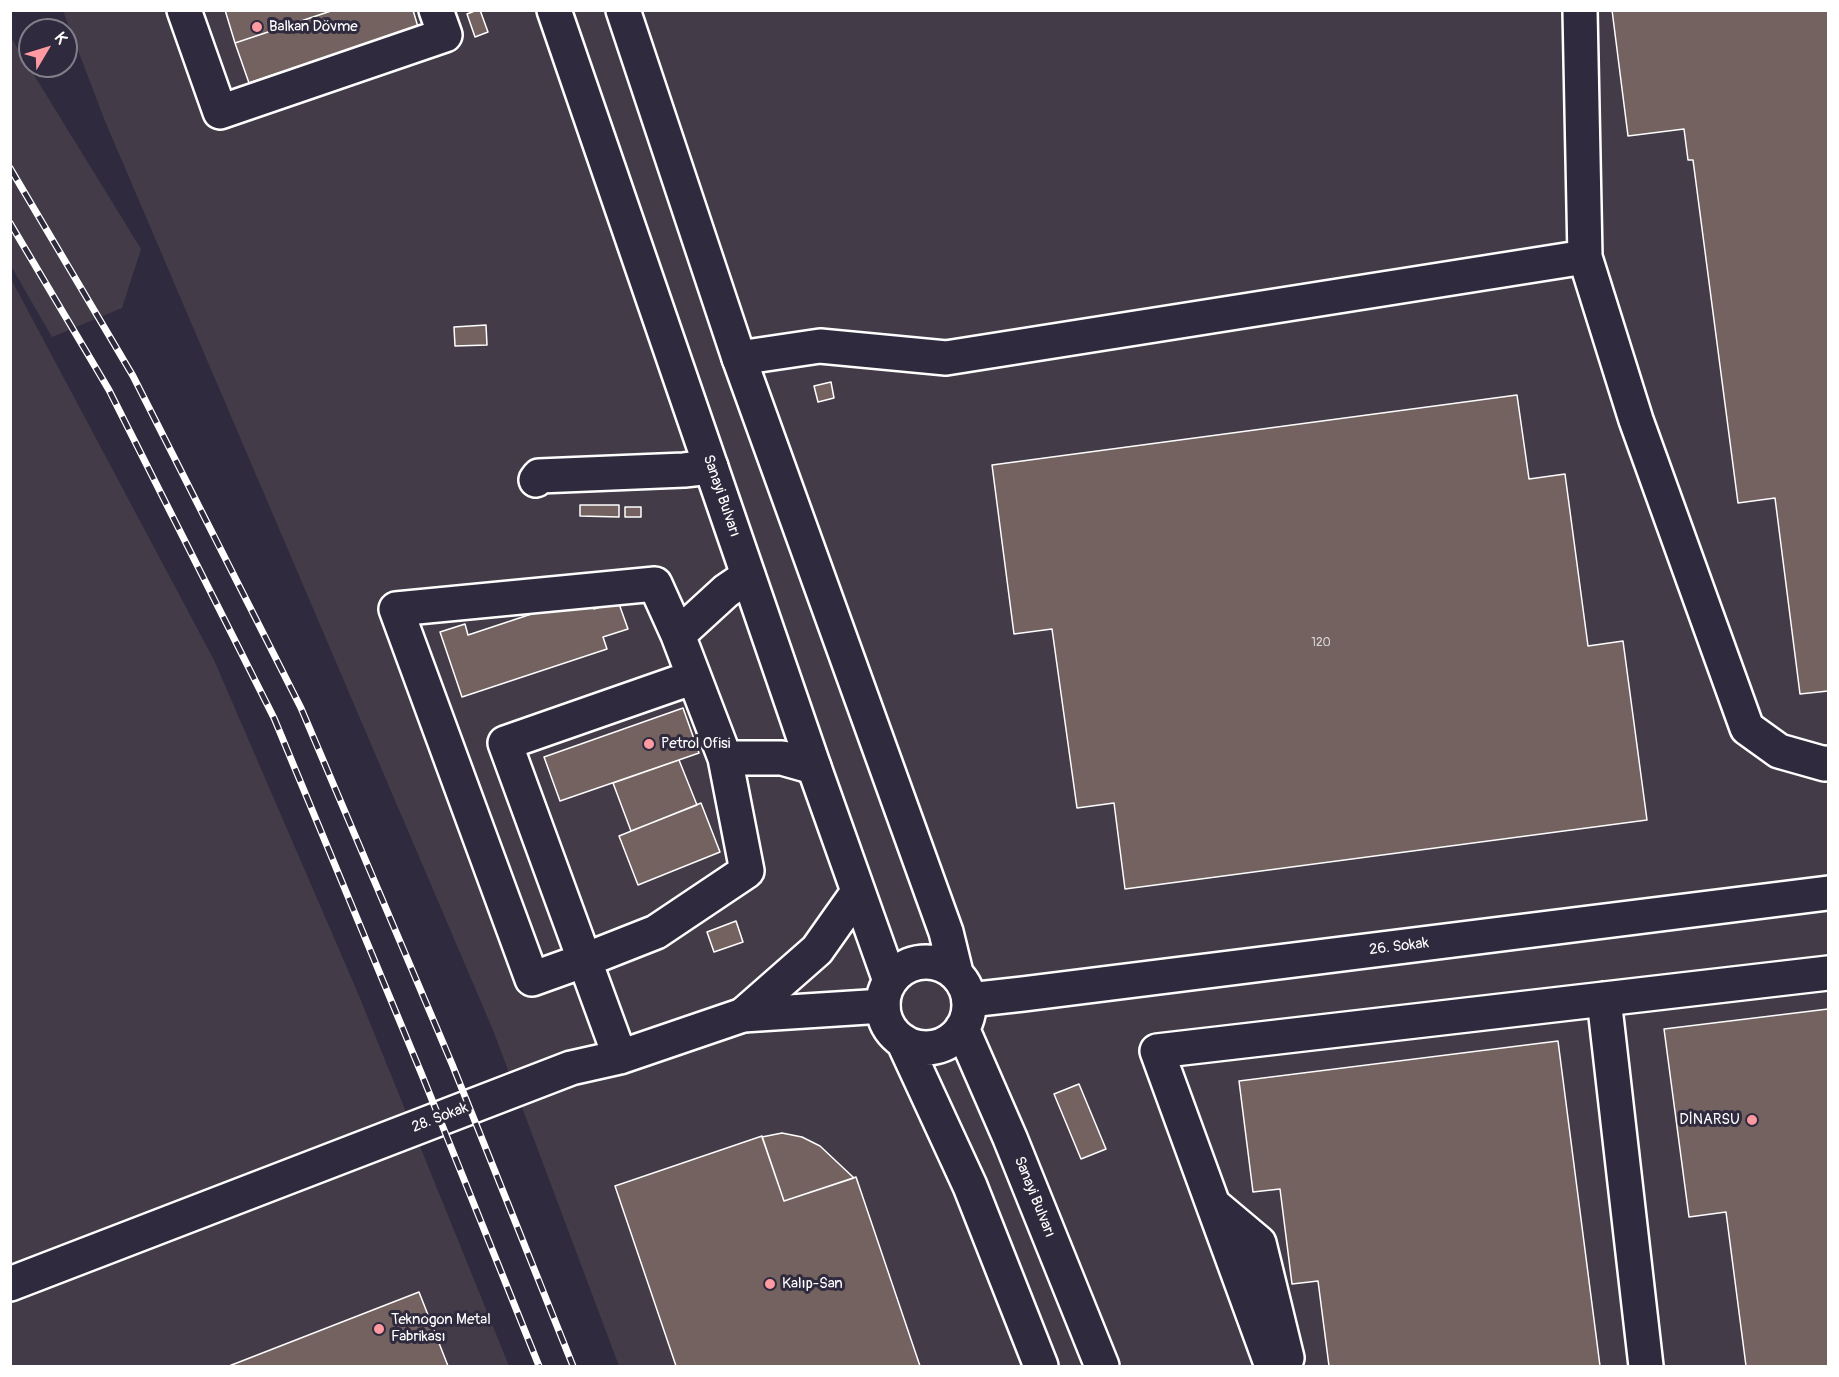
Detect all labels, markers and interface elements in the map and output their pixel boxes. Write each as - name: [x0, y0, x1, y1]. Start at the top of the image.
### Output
- north arrow: [18, 18, 78, 78]
- place label: Balkan Dövme: [269, 18, 358, 36]
- marker: Balkan Dövme: [250, 20, 264, 34]
- text: K: [50, 28, 71, 48]
- street label: Sanayi Bulvarı: [699, 453, 743, 539]
- house number: 120: [1311, 636, 1331, 650]
- place label: Petrol Ofisi: [661, 735, 730, 753]
- marker: Petrol Ofisi: [642, 737, 656, 751]
- street label: 26. Sokak: [1368, 934, 1430, 960]
- street label: 28. Sokak: [409, 1099, 471, 1137]
- place label: DİNARSU: [1679, 1111, 1740, 1129]
- marker: DİNARSU: [1745, 1113, 1759, 1127]
- street label: Sanayi Bulvarı: [1010, 1154, 1058, 1240]
- place label: Kalıp-San: [782, 1275, 843, 1293]
- marker: Kalıp-San: [763, 1277, 777, 1291]
- place label: Teknogon Metal Fabrikası: [391, 1311, 491, 1346]
- marker: Teknogon Metal Fabrikası: [372, 1322, 386, 1336]

